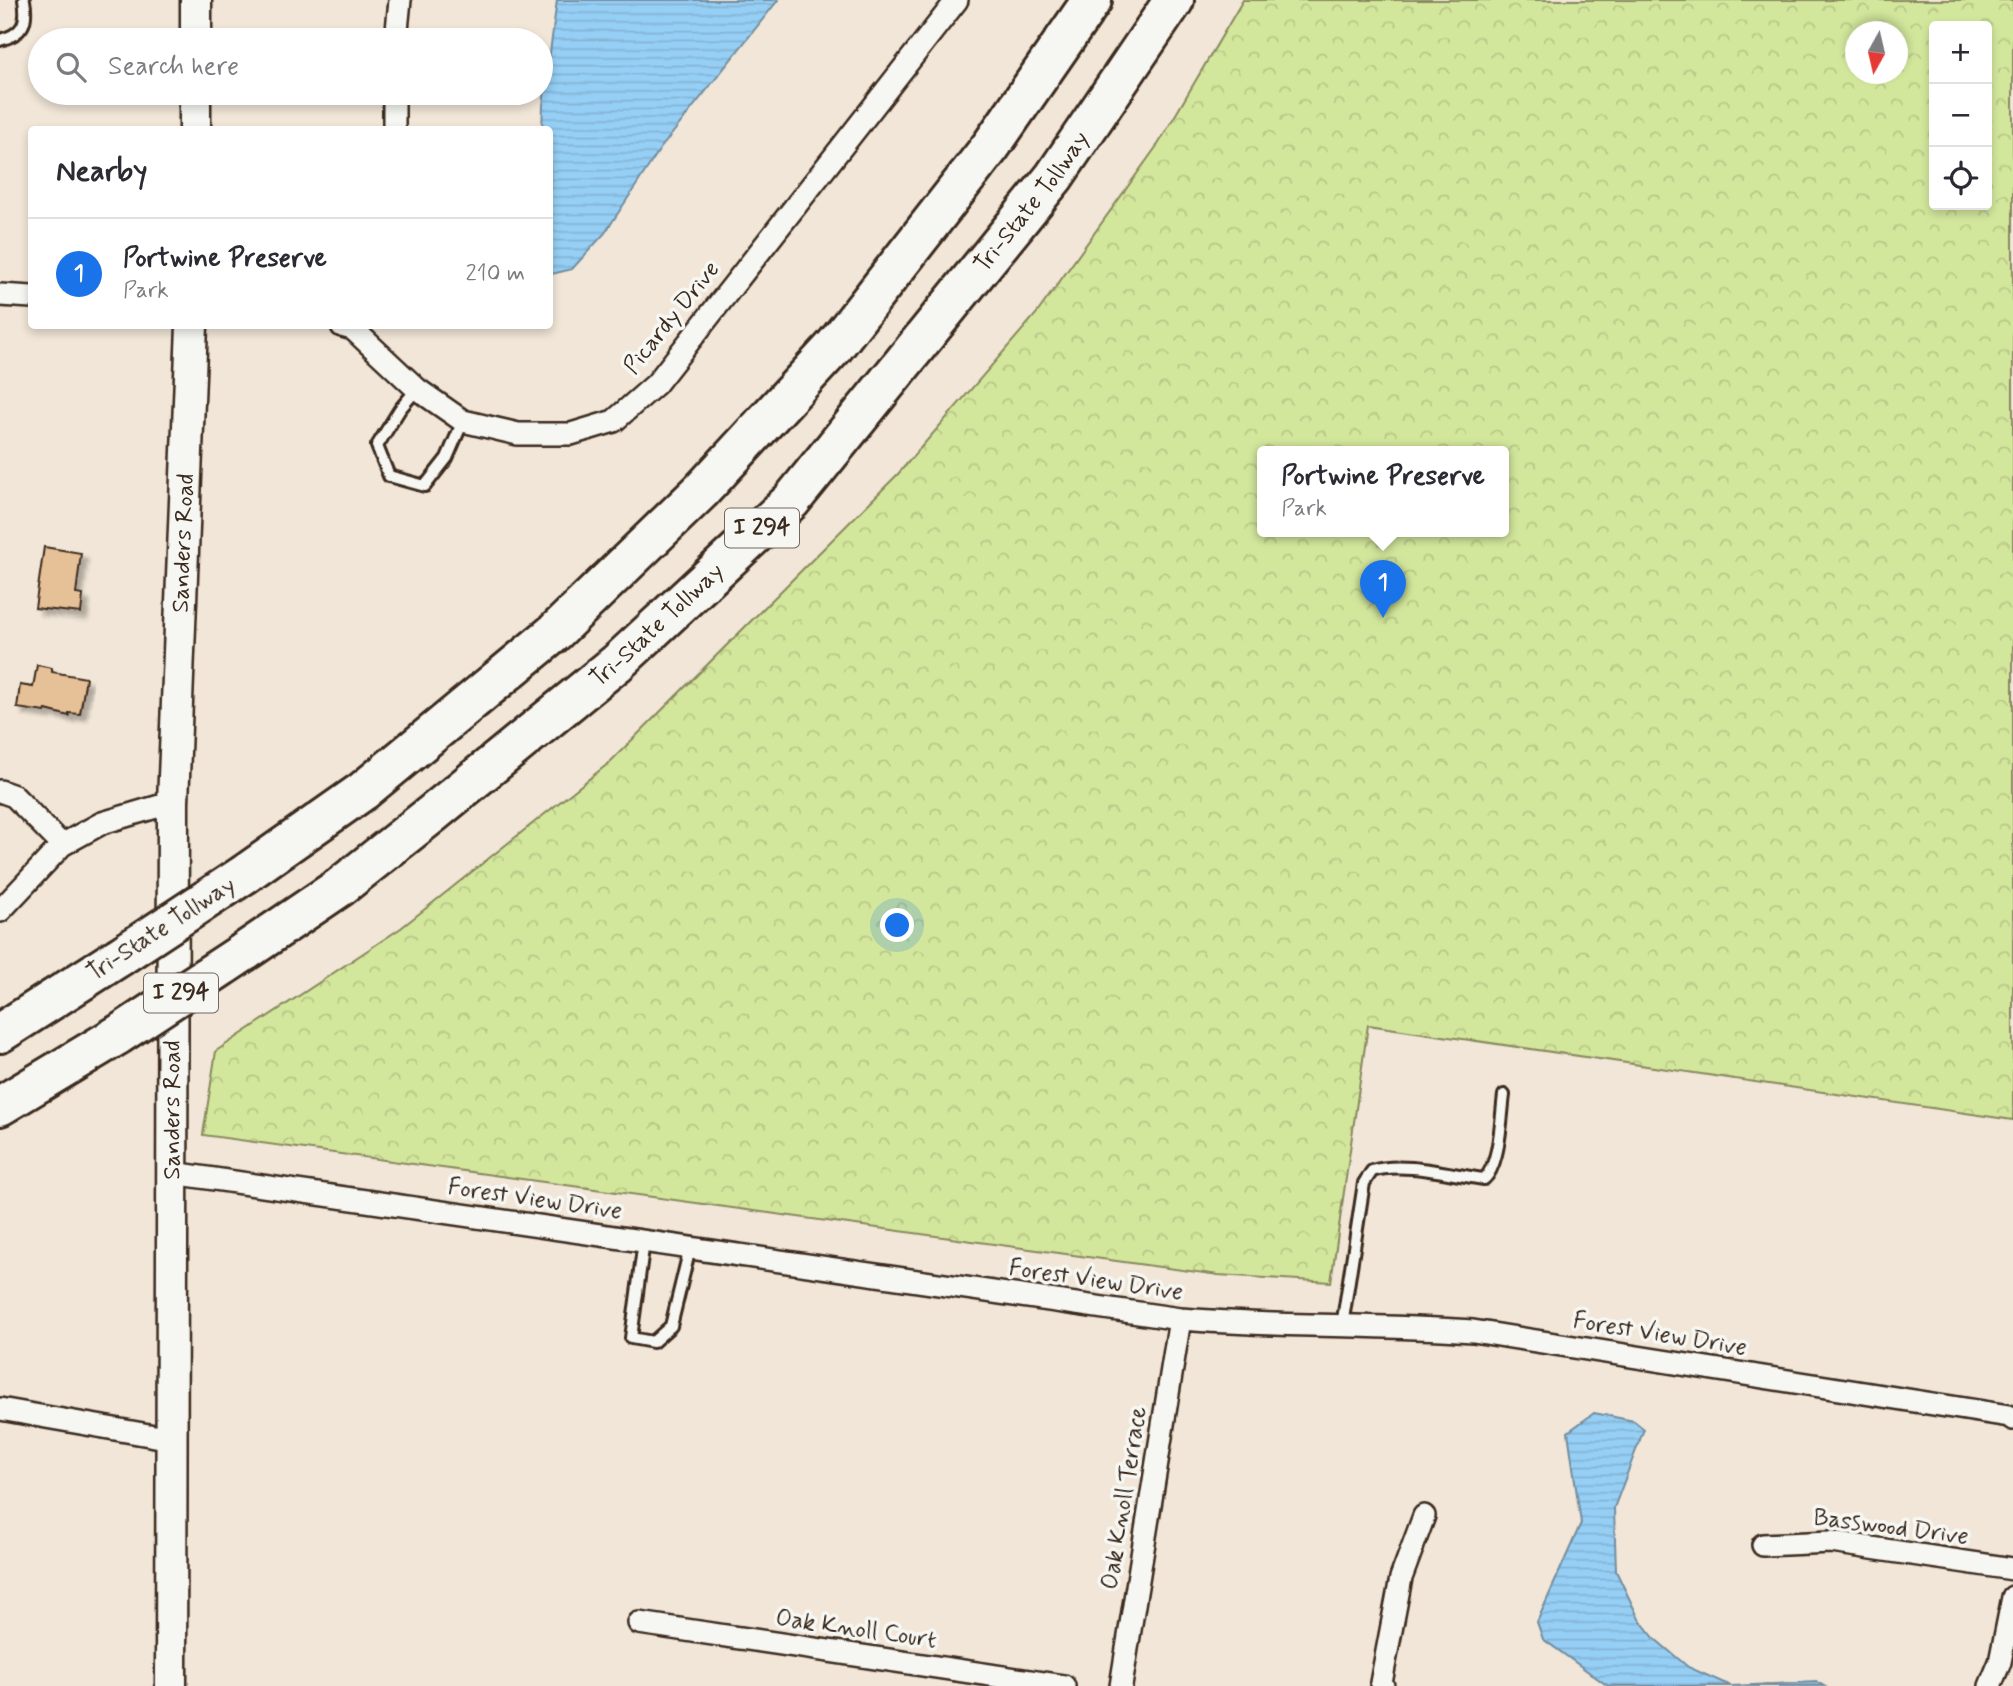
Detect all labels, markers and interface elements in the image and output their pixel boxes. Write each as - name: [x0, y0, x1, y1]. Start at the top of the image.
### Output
- north arrow: [1845, 21, 1908, 84]
- map controls: [1929, 21, 1992, 210]
- button: +: [1929, 21, 1992, 84]
- search box: [28, 28, 553, 105]
- icon: search: [52, 48, 90, 86]
- text: Search here: [108, 50, 239, 84]
- button: −: [1929, 84, 1992, 147]
- street label: Tri-State Tollway: [967, 125, 1096, 279]
- button: locate: [1929, 147, 1992, 210]
- text: Nearby: [56, 152, 147, 191]
- text: Portwine Preserve: [123, 242, 327, 276]
- street label: Picardy Drive: [617, 255, 727, 381]
- text: 1: [74, 259, 84, 289]
- text: 210 m: [465, 259, 525, 289]
- text: Park: [123, 276, 169, 306]
- popup: [1257, 446, 1509, 537]
- text: Portwine Preserve: [1281, 460, 1485, 494]
- street label: Sanders Road: [165, 473, 202, 613]
- text: Park: [1281, 494, 1327, 524]
- road number: I 294: [725, 508, 799, 548]
- street label: Tri-State Tollway: [583, 556, 730, 694]
- pin: 1: [1360, 560, 1406, 618]
- street label: Tri-State Tollway: [81, 869, 241, 989]
- your location: [880, 908, 914, 942]
- road number: I 294: [144, 974, 218, 1012]
- street label: Sanders Road: [157, 1040, 188, 1180]
- street label: Forest View Drive: [446, 1171, 624, 1227]
- street label: Forest View Drive: [1007, 1252, 1185, 1308]
- street label: Forest View Drive: [1571, 1305, 1749, 1363]
- street label: Oak Knoll Terrace: [1094, 1404, 1154, 1592]
- street label: Basswood Drive: [1812, 1502, 1970, 1552]
- street label: Oak Knoll Court: [773, 1602, 939, 1656]

